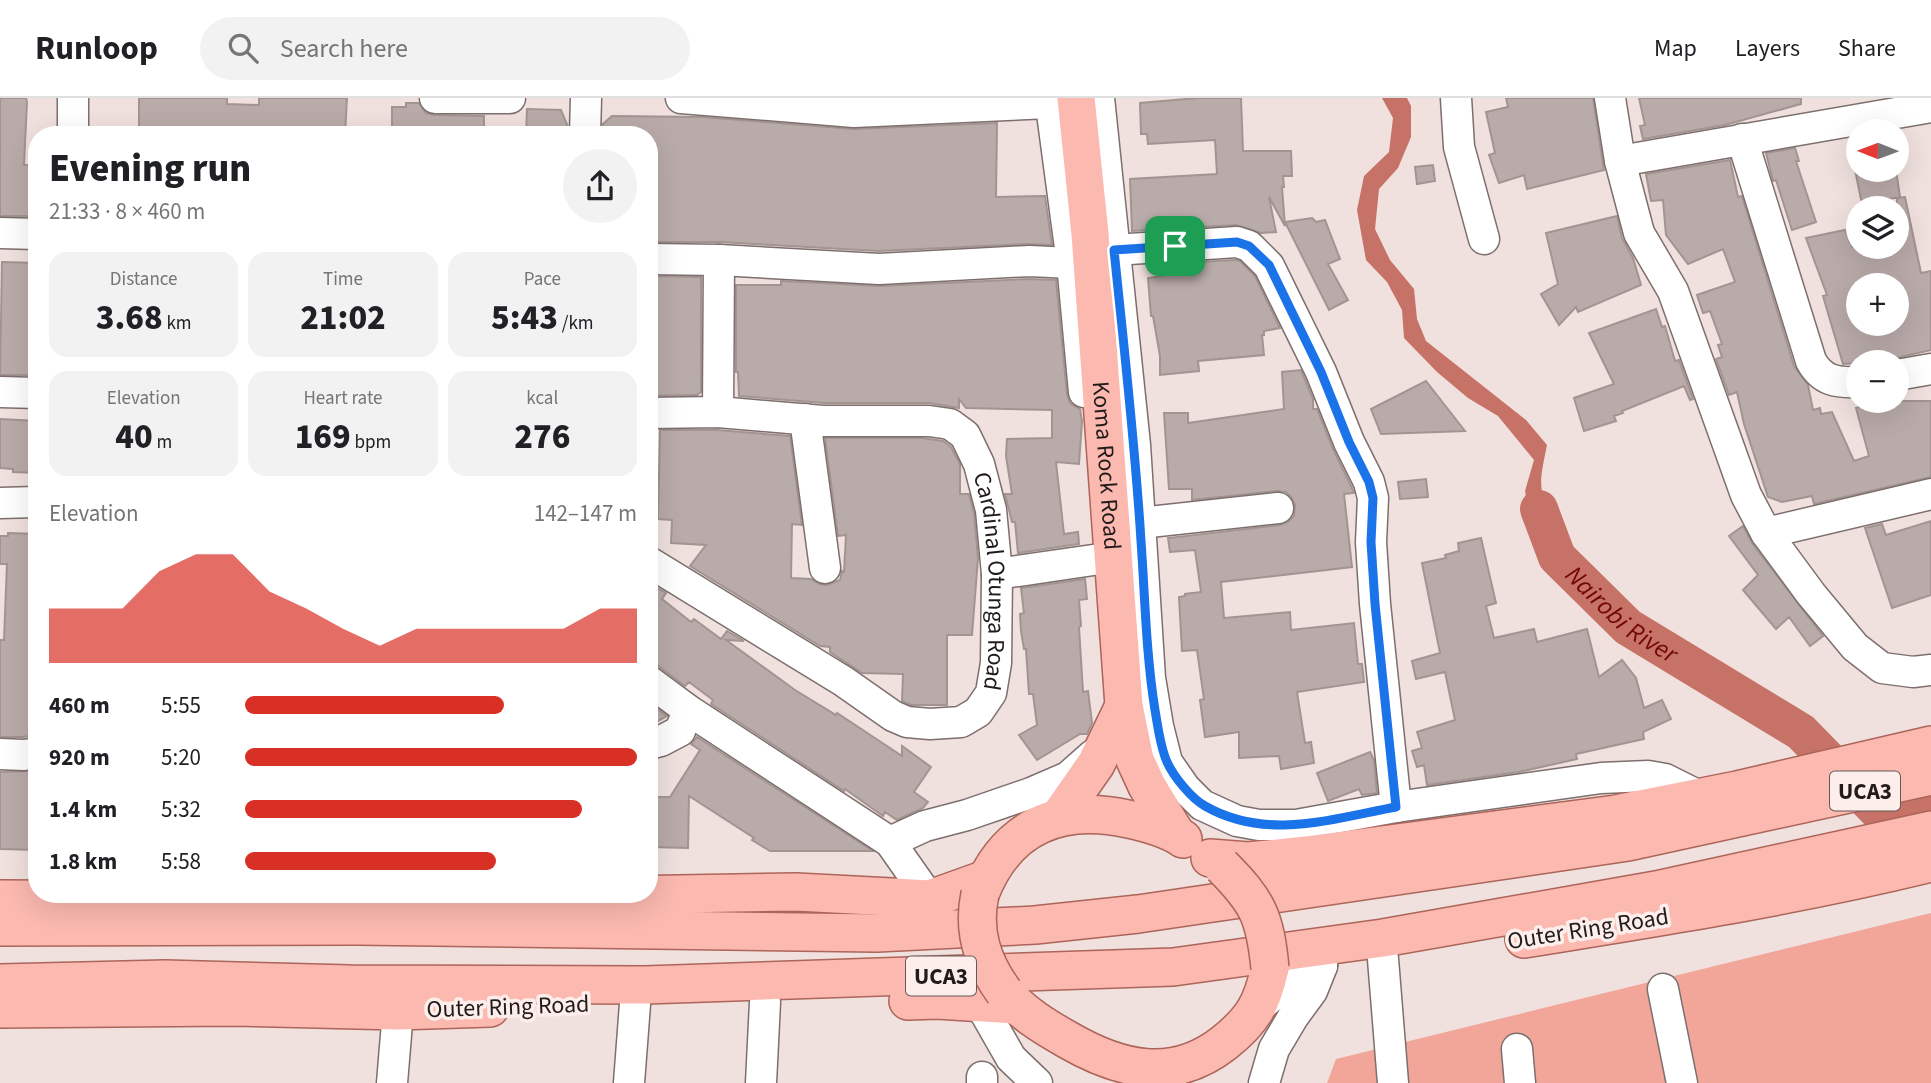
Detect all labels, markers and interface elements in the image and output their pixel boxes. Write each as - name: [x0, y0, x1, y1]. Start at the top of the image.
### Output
- search box: [200, 17, 690, 80]
- text: Runloop: [35, 25, 158, 72]
- icon: search: [224, 29, 262, 67]
- text: Search here: [280, 30, 408, 67]
- text: Map: [1654, 31, 1697, 66]
- text: Layers: [1735, 31, 1800, 66]
- text: Share: [1838, 31, 1896, 66]
- north arrow: [1846, 119, 1909, 182]
- map controls: [1846, 119, 1909, 413]
- text: Evening run: [49, 142, 251, 196]
- button: share: [563, 149, 637, 223]
- text: 21:33 · 8 × 460 m: [49, 195, 205, 228]
- button: layers: [1846, 196, 1909, 259]
- pin: [1145, 216, 1205, 276]
- icon: arrive: [1156, 227, 1194, 265]
- text: Distance: [110, 266, 177, 293]
- text: Time: [323, 266, 363, 293]
- text: Pace: [524, 266, 561, 293]
- button: +: [1846, 273, 1909, 336]
- text: 3.68: [96, 293, 163, 343]
- text: 21:02: [300, 293, 386, 343]
- text: 5:43: [491, 293, 558, 343]
- text: km: [163, 310, 192, 337]
- text: /km: [558, 310, 594, 337]
- button: −: [1846, 350, 1909, 413]
- street label: Koma Rock Road: [1083, 380, 1130, 551]
- text: Elevation: [107, 385, 181, 412]
- text: Heart rate: [303, 385, 382, 412]
- text: kcal: [526, 385, 558, 412]
- text: 40: [115, 412, 153, 462]
- text: 169: [295, 412, 351, 462]
- text: 276: [514, 412, 570, 462]
- text: m: [153, 429, 172, 456]
- text: bpm: [351, 429, 391, 456]
- street label: Cardinal Otunga Road: [964, 468, 1015, 693]
- text: Elevation: [49, 497, 139, 530]
- text: 142–147 m: [534, 497, 637, 530]
- water label: Nairobi River: [1557, 557, 1686, 672]
- text: 460 m: [49, 689, 110, 722]
- text: 5:55: [161, 689, 201, 722]
- text: 920 m: [49, 741, 110, 774]
- text: 5:20: [161, 741, 201, 774]
- road number: UCA3: [1830, 772, 1900, 810]
- text: 1.4 km: [49, 793, 117, 826]
- text: 5:32: [161, 793, 201, 826]
- text: 1.8 km: [49, 845, 117, 878]
- text: 5:58: [161, 845, 201, 878]
- street label: Outer Ring Road: [1505, 899, 1671, 959]
- road number: UCA3: [906, 956, 976, 996]
- street label: Outer Ring Road: [426, 987, 590, 1027]

